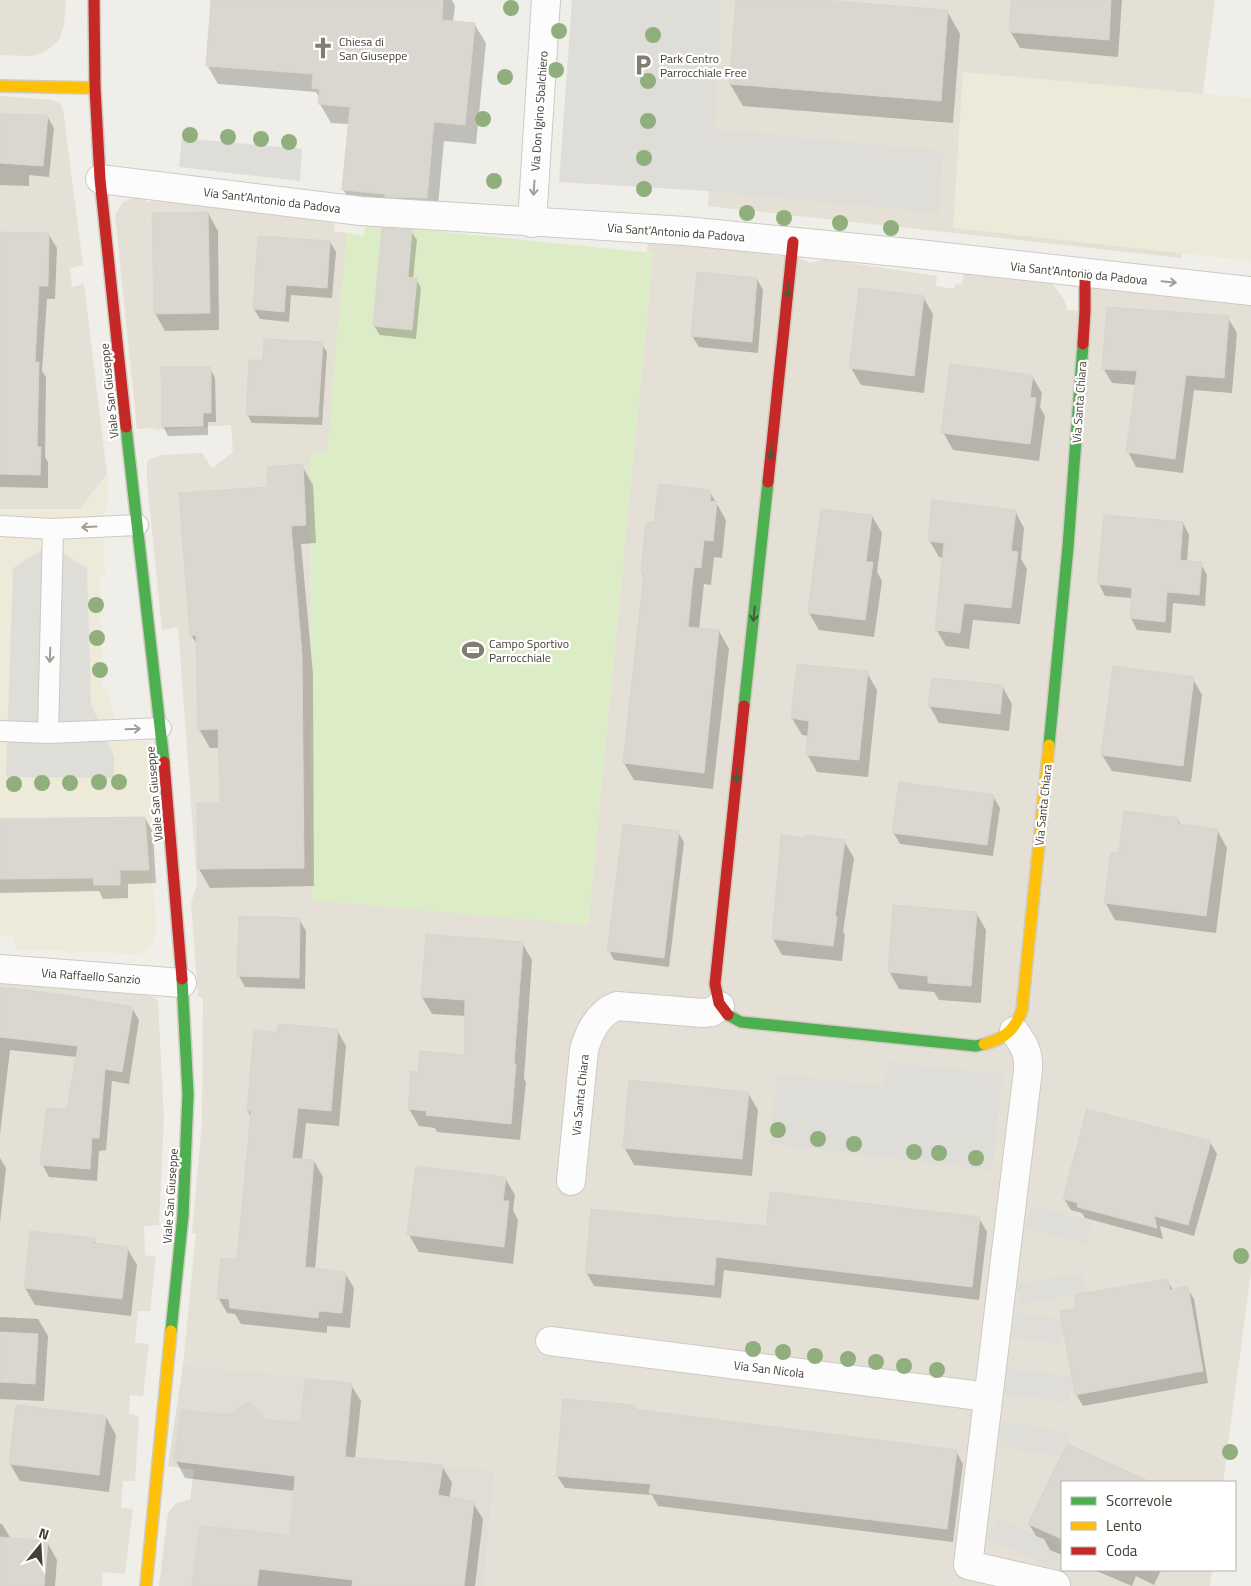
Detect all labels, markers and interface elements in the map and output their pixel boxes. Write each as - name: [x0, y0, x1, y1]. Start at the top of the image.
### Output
- place label: Chiesa di San Giuseppe: [339, 32, 407, 65]
- church icon: Chiesa di San Giuseppe: [310, 35, 336, 61]
- place label: Park Centro Parrocchiale Free: [660, 49, 747, 82]
- street label: Via Don Igino Sbalchiero: [525, 50, 553, 172]
- parking icon: Park Centro Parrocchiale Free: [630, 52, 656, 78]
- one-way arrow: [529, 180, 539, 196]
- street label: Via Sant'Antonio da Padova: [202, 182, 342, 218]
- street label: Via Sant'Antonio da Padova: [607, 218, 745, 246]
- street label: Via Sant'Antonio da Padova: [1009, 256, 1149, 290]
- one-way arrow: [1160, 277, 1176, 287]
- one-way arrow: [783, 282, 793, 298]
- street label: Viale San Giuseppe: [95, 343, 123, 439]
- street label: Via Santa Chiara: [1067, 361, 1091, 443]
- one-way arrow: [766, 444, 776, 460]
- one-way arrow: [82, 523, 98, 532]
- one-way arrow: [749, 605, 759, 621]
- place label: Campo Sportivo Parrocchiale: [489, 634, 569, 667]
- sports icon: Campo Sportivo Parrocchiale: [460, 637, 486, 663]
- one-way arrow: [45, 647, 55, 663]
- one-way arrow: [124, 724, 141, 734]
- street label: Viale San Giuseppe: [140, 746, 168, 842]
- street label: Via Santa Chiara: [1029, 763, 1057, 847]
- one-way arrow: [732, 767, 742, 783]
- street label: Via Raffaello Sanzio: [41, 963, 141, 989]
- street label: Via Santa Chiara: [566, 1053, 594, 1137]
- street label: Viale San Giuseppe: [157, 1148, 183, 1244]
- street label: Via San Nicola: [733, 1355, 805, 1383]
- legend: [1061, 1481, 1236, 1571]
- text: Scorrevole: [1106, 1489, 1172, 1512]
- text: Lento: [1106, 1514, 1142, 1537]
- north arrow: [15, 1521, 65, 1571]
- text: N: [36, 1522, 52, 1545]
- text: Coda: [1106, 1539, 1138, 1562]

